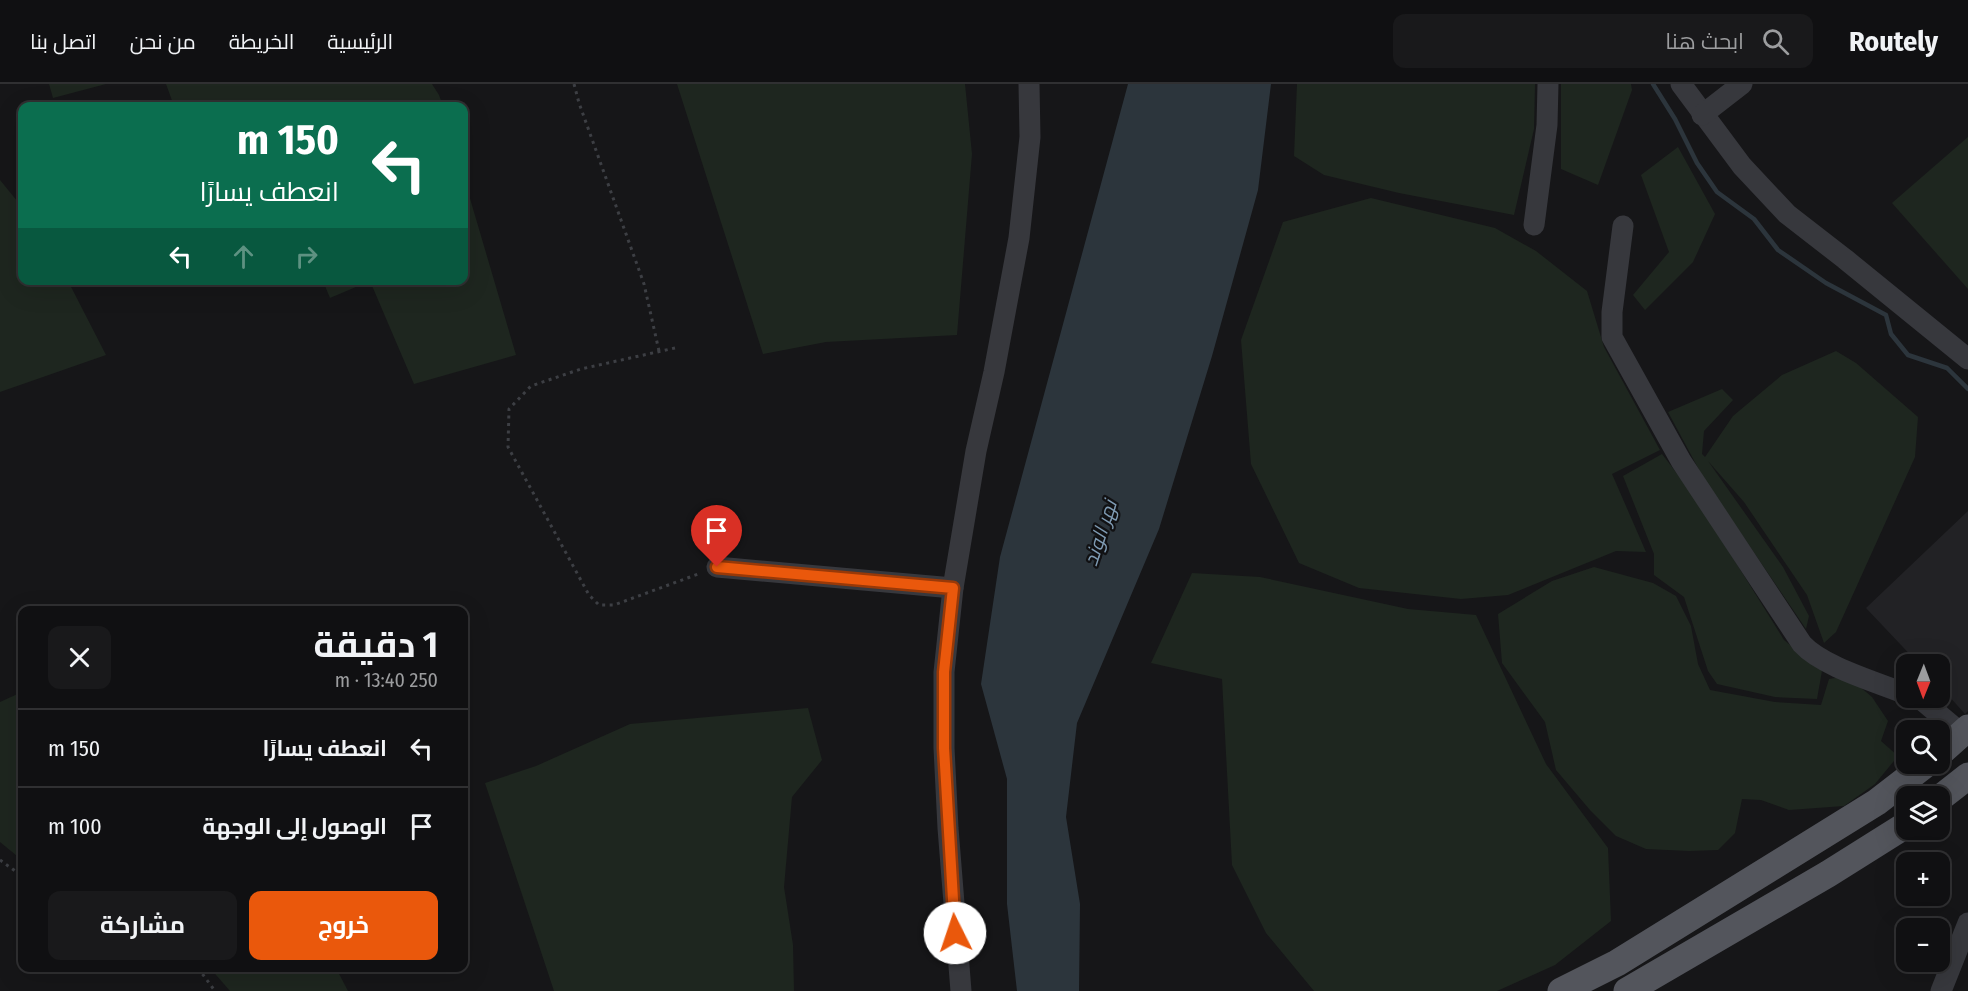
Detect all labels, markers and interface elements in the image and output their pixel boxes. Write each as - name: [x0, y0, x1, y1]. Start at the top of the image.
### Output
- search box: [1393, 14, 1813, 68]
- icon: search: [1759, 25, 1792, 58]
- text: Routely: [1849, 25, 1938, 58]
- text: ابحث هنا: [1665, 28, 1744, 55]
- text: اتصل بنا: [30, 29, 97, 55]
- text: من نحن: [130, 29, 196, 55]
- text: الخريطة: [229, 29, 294, 55]
- text: الرئيسية: [327, 29, 393, 55]
- text: 150 m: [237, 115, 339, 165]
- icon: left: [360, 126, 438, 204]
- text: انعطف يسارًا: [200, 176, 339, 208]
- icon: left: [164, 240, 197, 273]
- icon: ahead: [227, 240, 260, 273]
- icon: right: [290, 240, 323, 273]
- water label: نهر الوند: [1078, 495, 1123, 569]
- pin: [691, 505, 742, 567]
- icon: arrive: [700, 514, 733, 547]
- text: 1 دقيقة: [314, 623, 438, 667]
- button: close: [48, 626, 111, 689]
- north arrow: [1896, 654, 1950, 708]
- map controls: [1896, 654, 1950, 972]
- text: 250 m · 13:40: [335, 668, 438, 692]
- button: search: [1896, 720, 1950, 774]
- icon: left: [405, 732, 438, 765]
- text: 150 m: [48, 735, 100, 762]
- text: انعطف يسارًا: [262, 735, 387, 762]
- button: layers: [1896, 786, 1950, 840]
- icon: arrive: [405, 810, 438, 843]
- text: 100 m: [48, 813, 102, 840]
- text: الوصول إلى الوجهة: [203, 813, 387, 840]
- button: +: [1896, 852, 1950, 906]
- button: مشاركة: [48, 891, 237, 960]
- button: خروج: [249, 891, 438, 960]
- position arrow: [923, 901, 987, 965]
- button: −: [1896, 918, 1950, 972]

